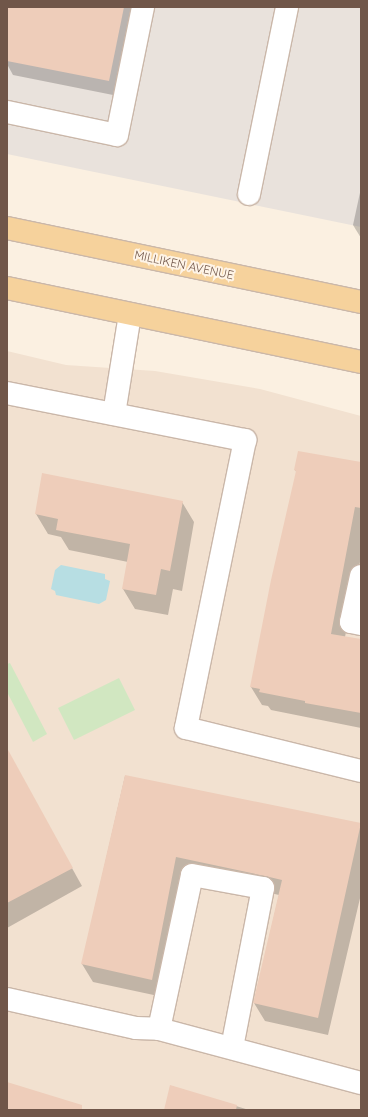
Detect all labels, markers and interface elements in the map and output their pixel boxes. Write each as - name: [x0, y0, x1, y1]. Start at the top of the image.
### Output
- street label: MILLIKEN AVENUE: [133, 247, 235, 283]

